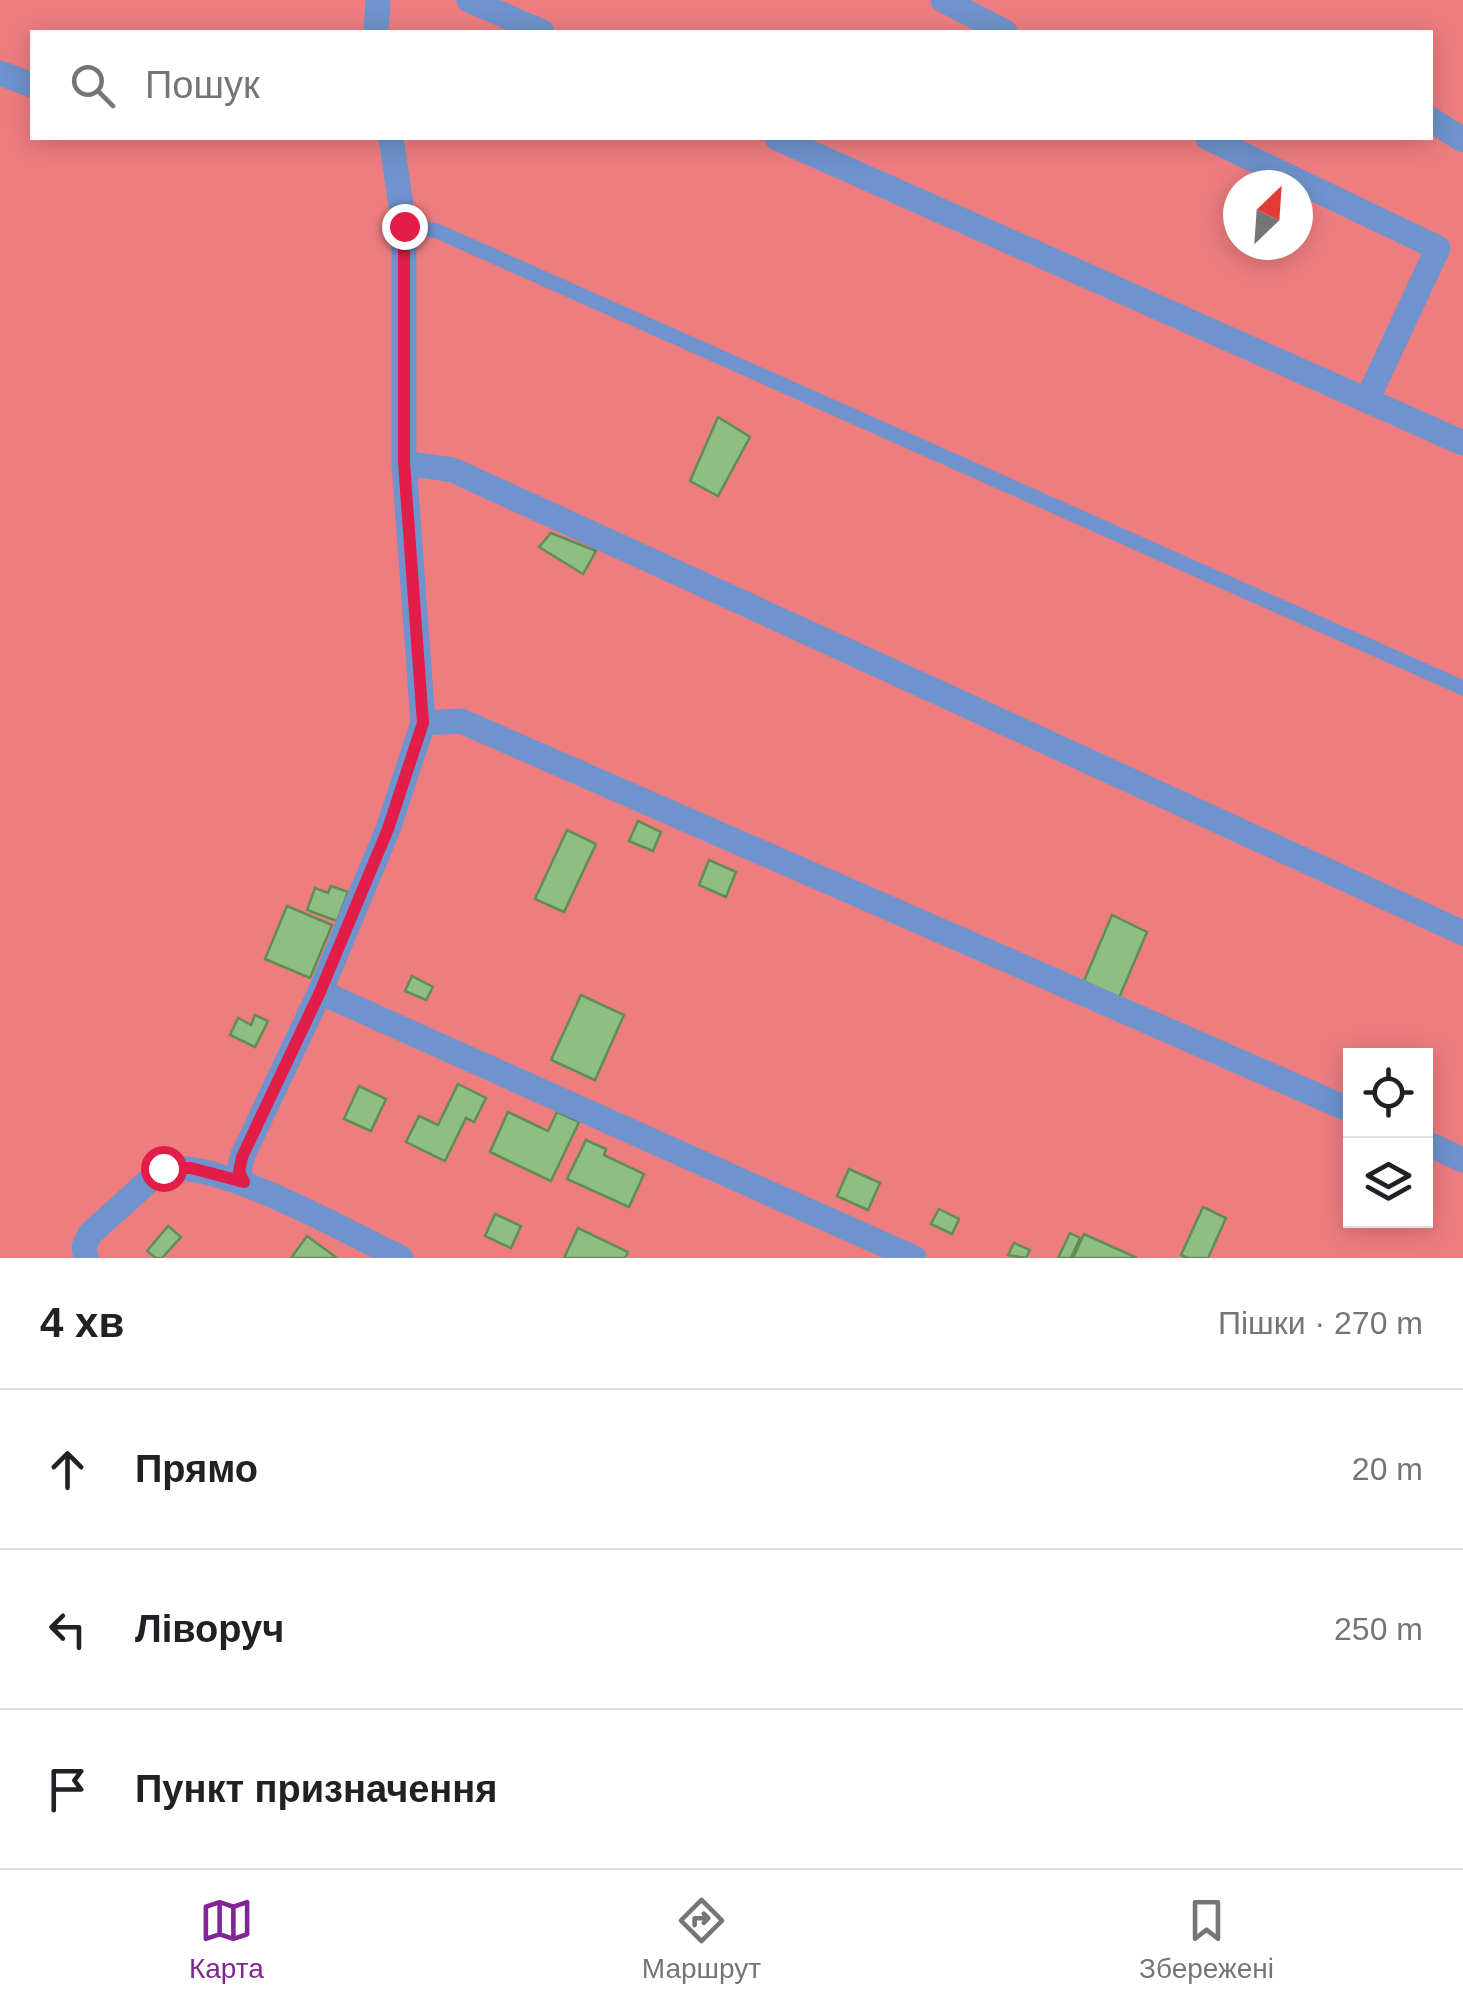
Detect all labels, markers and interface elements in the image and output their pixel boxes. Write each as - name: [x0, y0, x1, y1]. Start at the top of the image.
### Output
- search box: [30, 30, 1433, 140]
- icon: search: [65, 58, 120, 113]
- text: Пошук: [145, 64, 260, 106]
- north arrow: [1223, 170, 1313, 260]
- route end: [382, 204, 428, 250]
- map controls: [1343, 1048, 1433, 1228]
- button: locate: [1343, 1048, 1433, 1138]
- button: layers: [1343, 1138, 1433, 1228]
- route start: [141, 1146, 187, 1192]
- text: 4 хв: [40, 1299, 124, 1346]
- text: Пішки · 270 m: [1218, 1305, 1423, 1341]
- icon: ahead: [40, 1442, 95, 1497]
- text: Прямо: [135, 1448, 258, 1490]
- text: 20 m: [1352, 1451, 1423, 1487]
- icon: left: [40, 1602, 95, 1657]
- text: Ліворуч: [135, 1608, 284, 1650]
- text: 250 m: [1334, 1611, 1423, 1647]
- icon: arrive: [40, 1762, 95, 1817]
- text: Пункт призначення: [135, 1768, 497, 1810]
- tab: Карта: [189, 1893, 264, 1985]
- tab: Маршрут: [642, 1893, 761, 1985]
- tab: Збережені: [1139, 1893, 1274, 1985]

